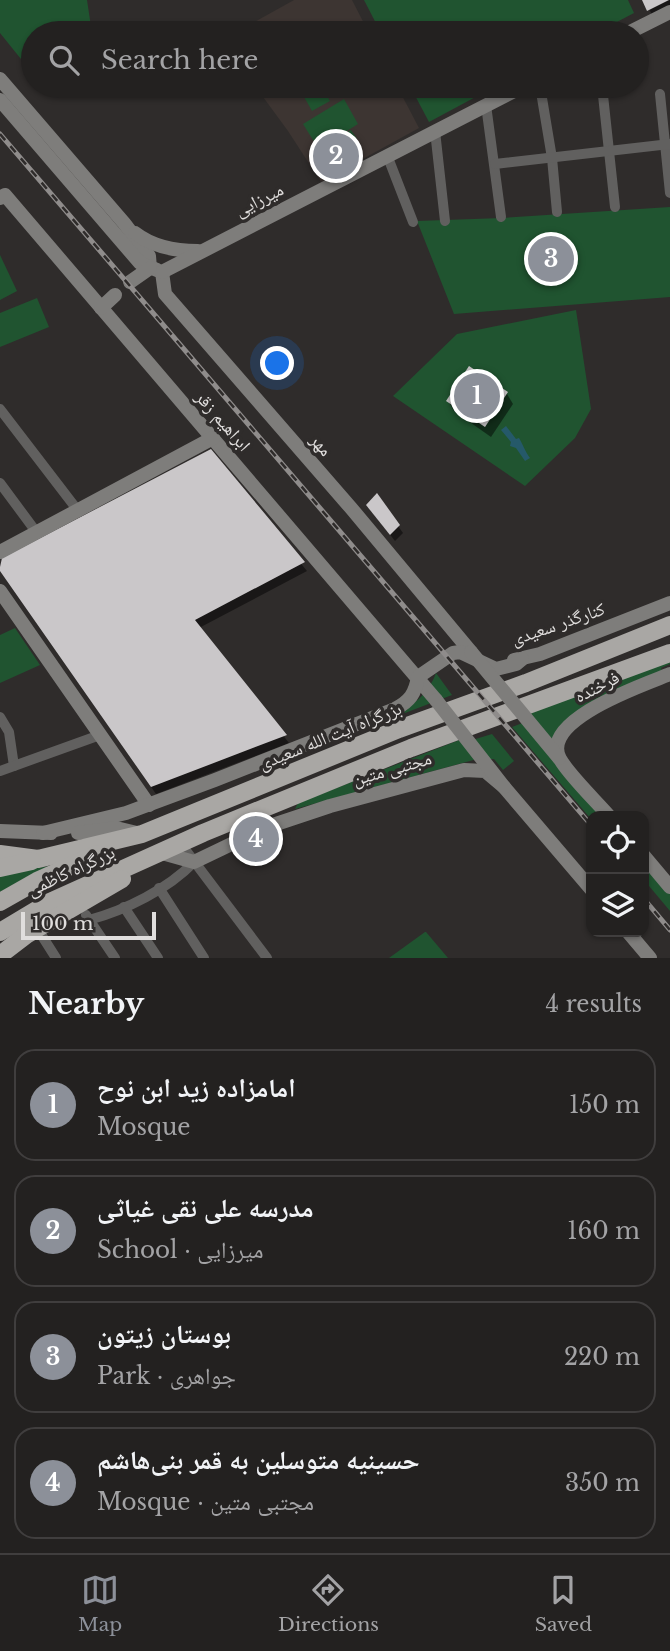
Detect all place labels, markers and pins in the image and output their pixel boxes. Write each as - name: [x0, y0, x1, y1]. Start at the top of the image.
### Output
- pin: 2: [313, 130, 359, 182]
- pin: 3: [528, 233, 574, 285]
- pin: 1: [454, 370, 500, 422]
- pin: 4: [233, 813, 279, 865]

